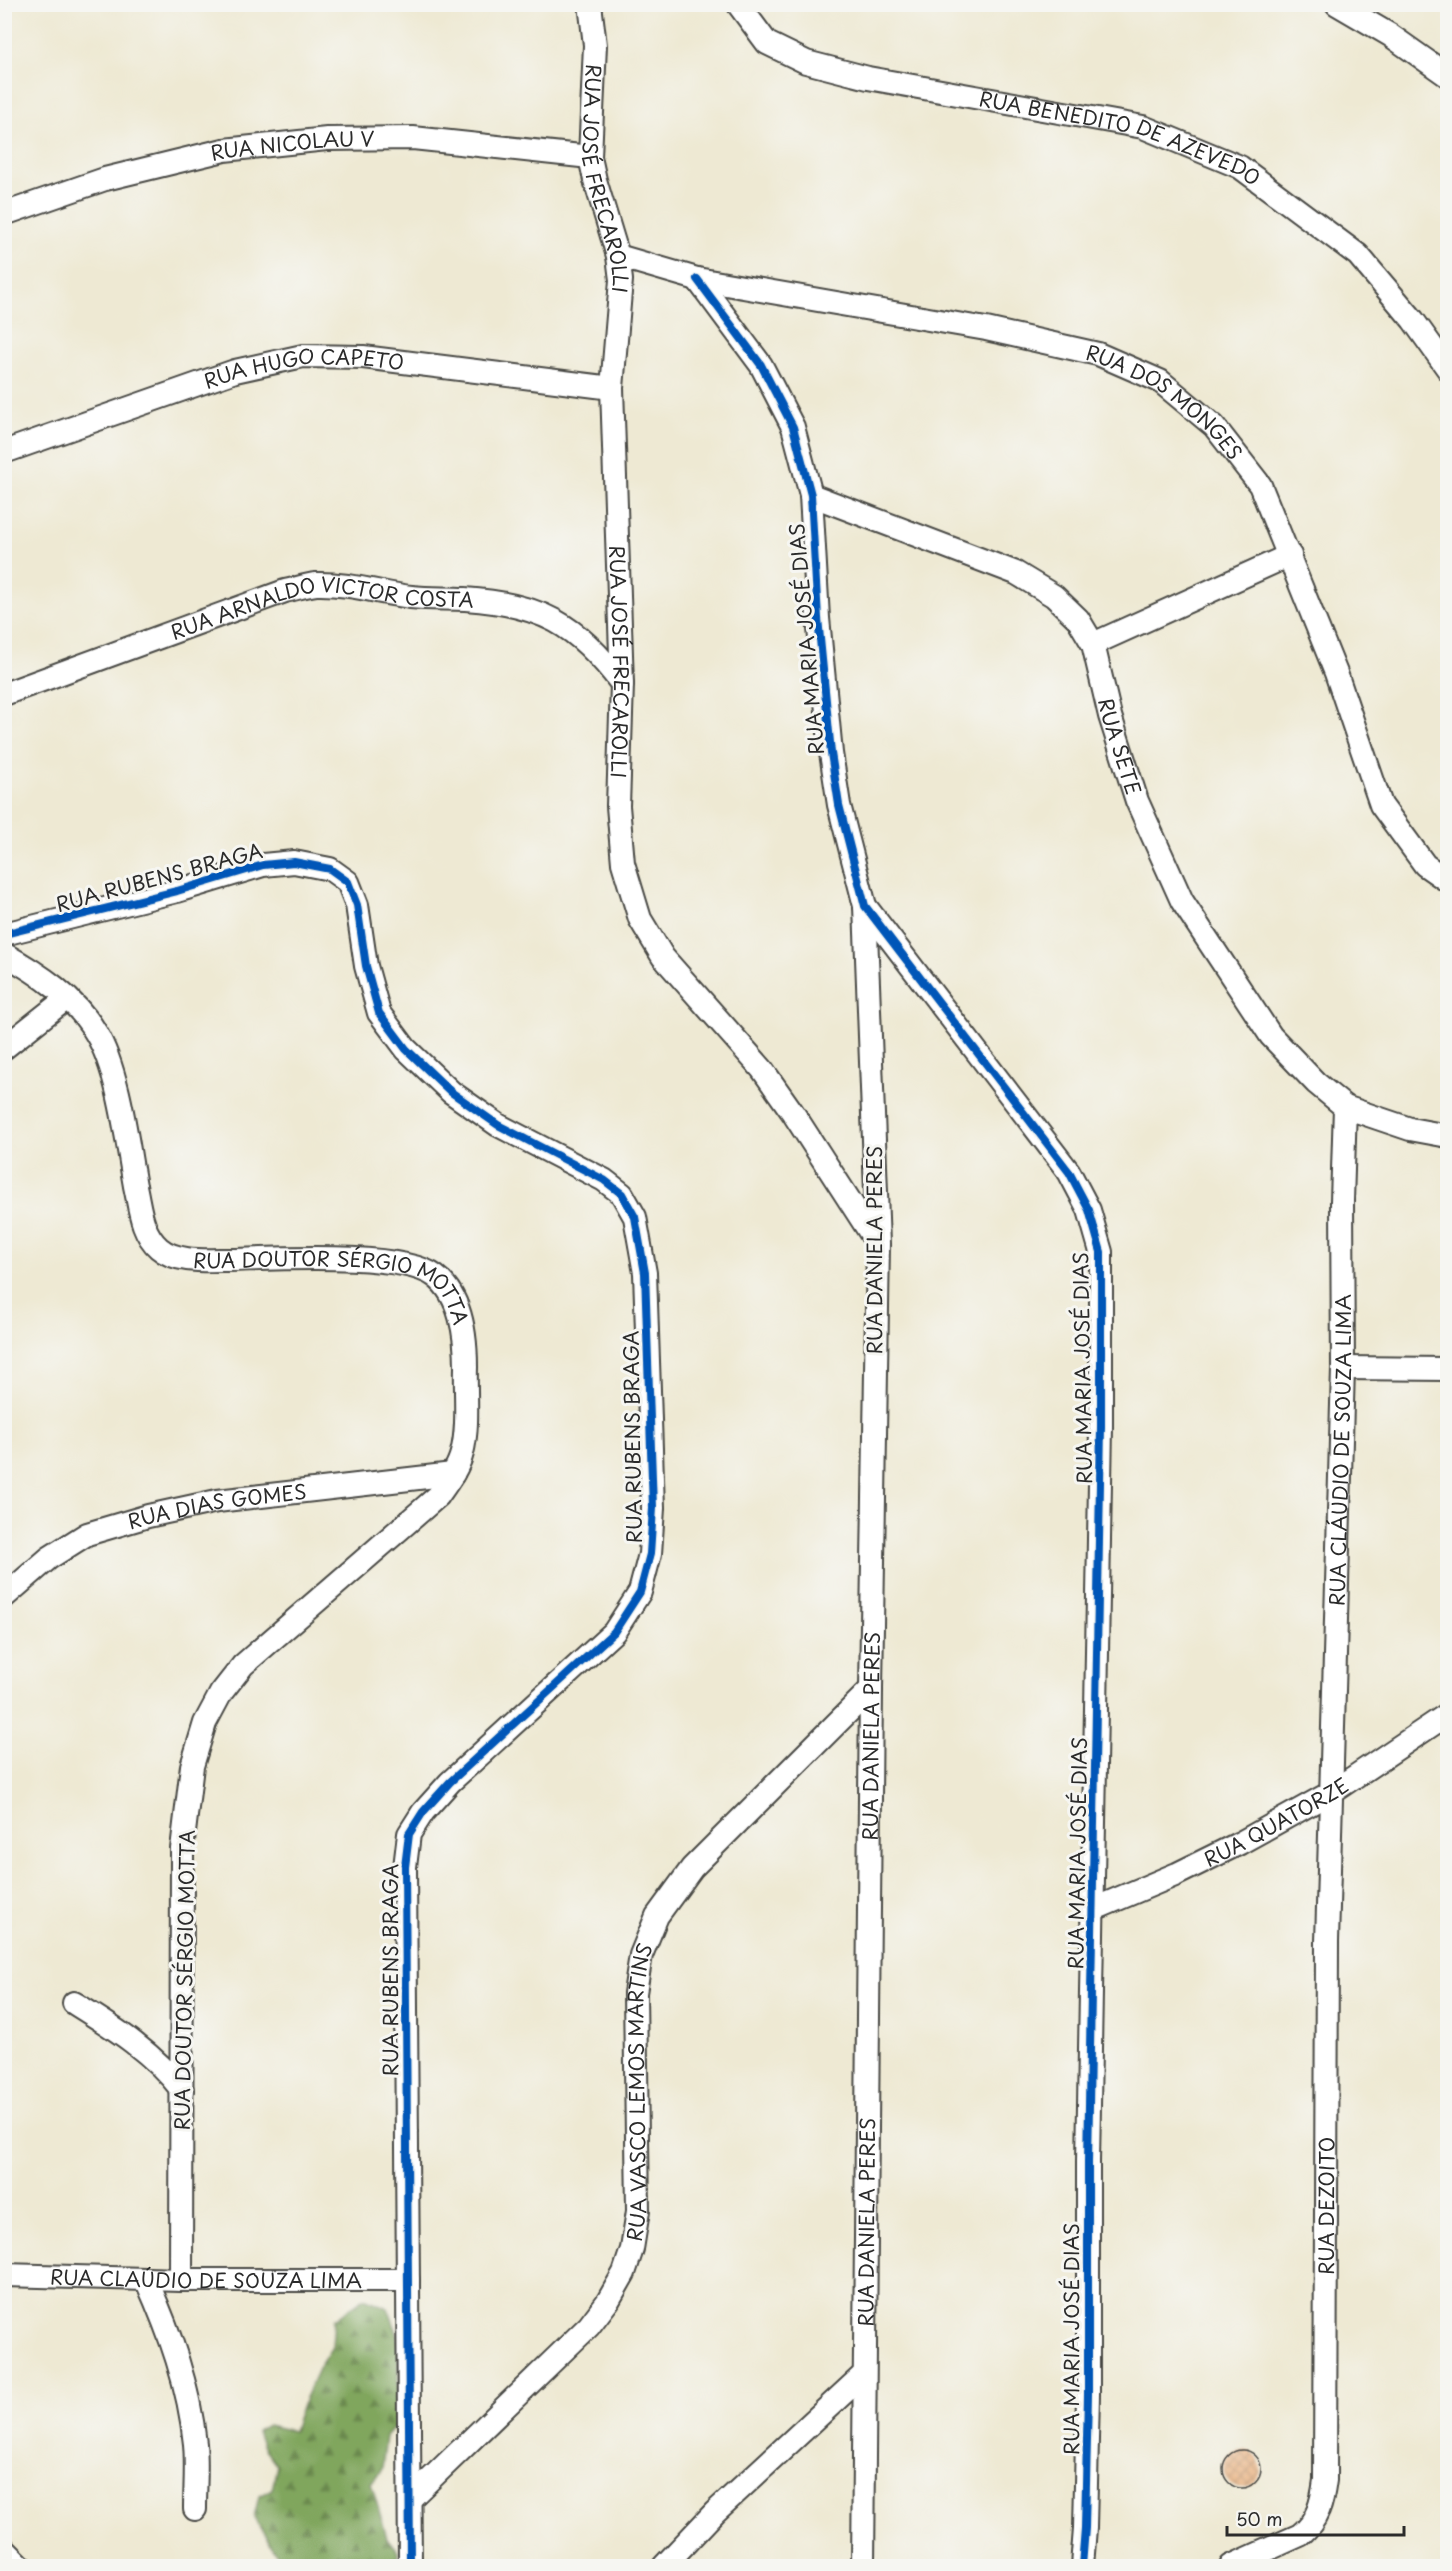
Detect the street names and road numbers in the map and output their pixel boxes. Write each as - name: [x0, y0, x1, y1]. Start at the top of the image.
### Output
- street label: RUA JOSÉ FRECAROLLI: [575, 63, 636, 294]
- street label: RUA BENEDITO DE AZEVEDO: [977, 83, 1267, 193]
- street label: RUA NICOLAU V: [207, 123, 375, 168]
- street label: RUA DOS MONGES: [1083, 337, 1250, 466]
- street label: RUA HUGO CAPETO: [199, 341, 406, 396]
- street label: RUA MARIA JOSÉ DIAS: [781, 522, 831, 756]
- street label: RUA JOSÉ FRECAROLLI: [602, 545, 637, 779]
- street label: RUA ARNALDO VICTOR COSTA: [166, 569, 475, 647]
- street label: RUA SETE: [1091, 695, 1149, 799]
- street label: RUA RUBENS BRAGA: [52, 835, 266, 919]
- street label: RUA DANIELA PERES: [859, 1145, 889, 1355]
- street label: RUA DOUTOR SÉRGIO MOTTA: [192, 1243, 476, 1328]
- street label: RUA MARIA JOSÉ DIAS: [1065, 1251, 1099, 1485]
- street label: RUA CLÁUDIO DE SOUZA LIMA: [1321, 1294, 1358, 1606]
- street label: RUA RUBENS BRAGA: [615, 1330, 649, 1544]
- street label: RUA DIAS GOMES: [124, 1476, 308, 1536]
- street label: RUA DANIELA PERES: [855, 1631, 887, 1841]
- street label: RUA MARIA JOSÉ DIAS: [1060, 1736, 1094, 1970]
- street label: RUA QUATORZE: [1198, 1770, 1355, 1874]
- street label: RUA DOUTOR SÉRGIO MOTTA: [166, 1829, 202, 2131]
- street label: RUA RUBENS BRAGA: [375, 1864, 405, 2076]
- street label: RUA VASCO LEMOS MARTINS: [618, 1938, 659, 2243]
- street label: RUA DANIELA PERES: [850, 2117, 882, 2327]
- street label: RUA DEZOITO: [1311, 2137, 1341, 2275]
- street label: RUA MARIA JOSÉ DIAS: [1056, 2223, 1086, 2455]
- street label: RUA CLAÚDIO DE SOUZA LIMA: [49, 2261, 362, 2295]

